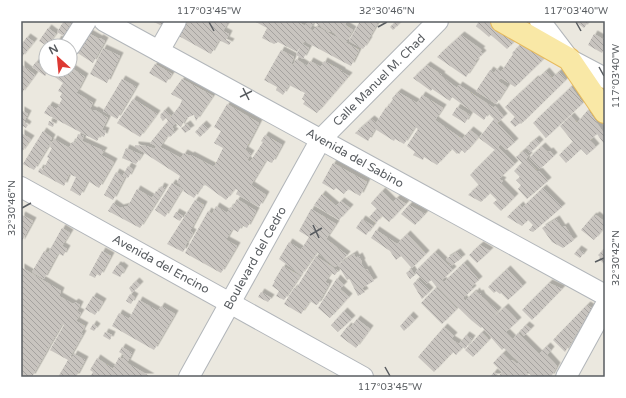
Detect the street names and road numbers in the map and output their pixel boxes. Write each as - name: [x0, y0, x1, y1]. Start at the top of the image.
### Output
- street label: Calle Manuel M. Chad: [330, 31, 428, 129]
- street label: Avenida del Sabino: [304, 125, 406, 191]
- street label: Boulevard del Cedro: [221, 204, 289, 312]
- street label: Avenida del Encino: [110, 232, 212, 296]

